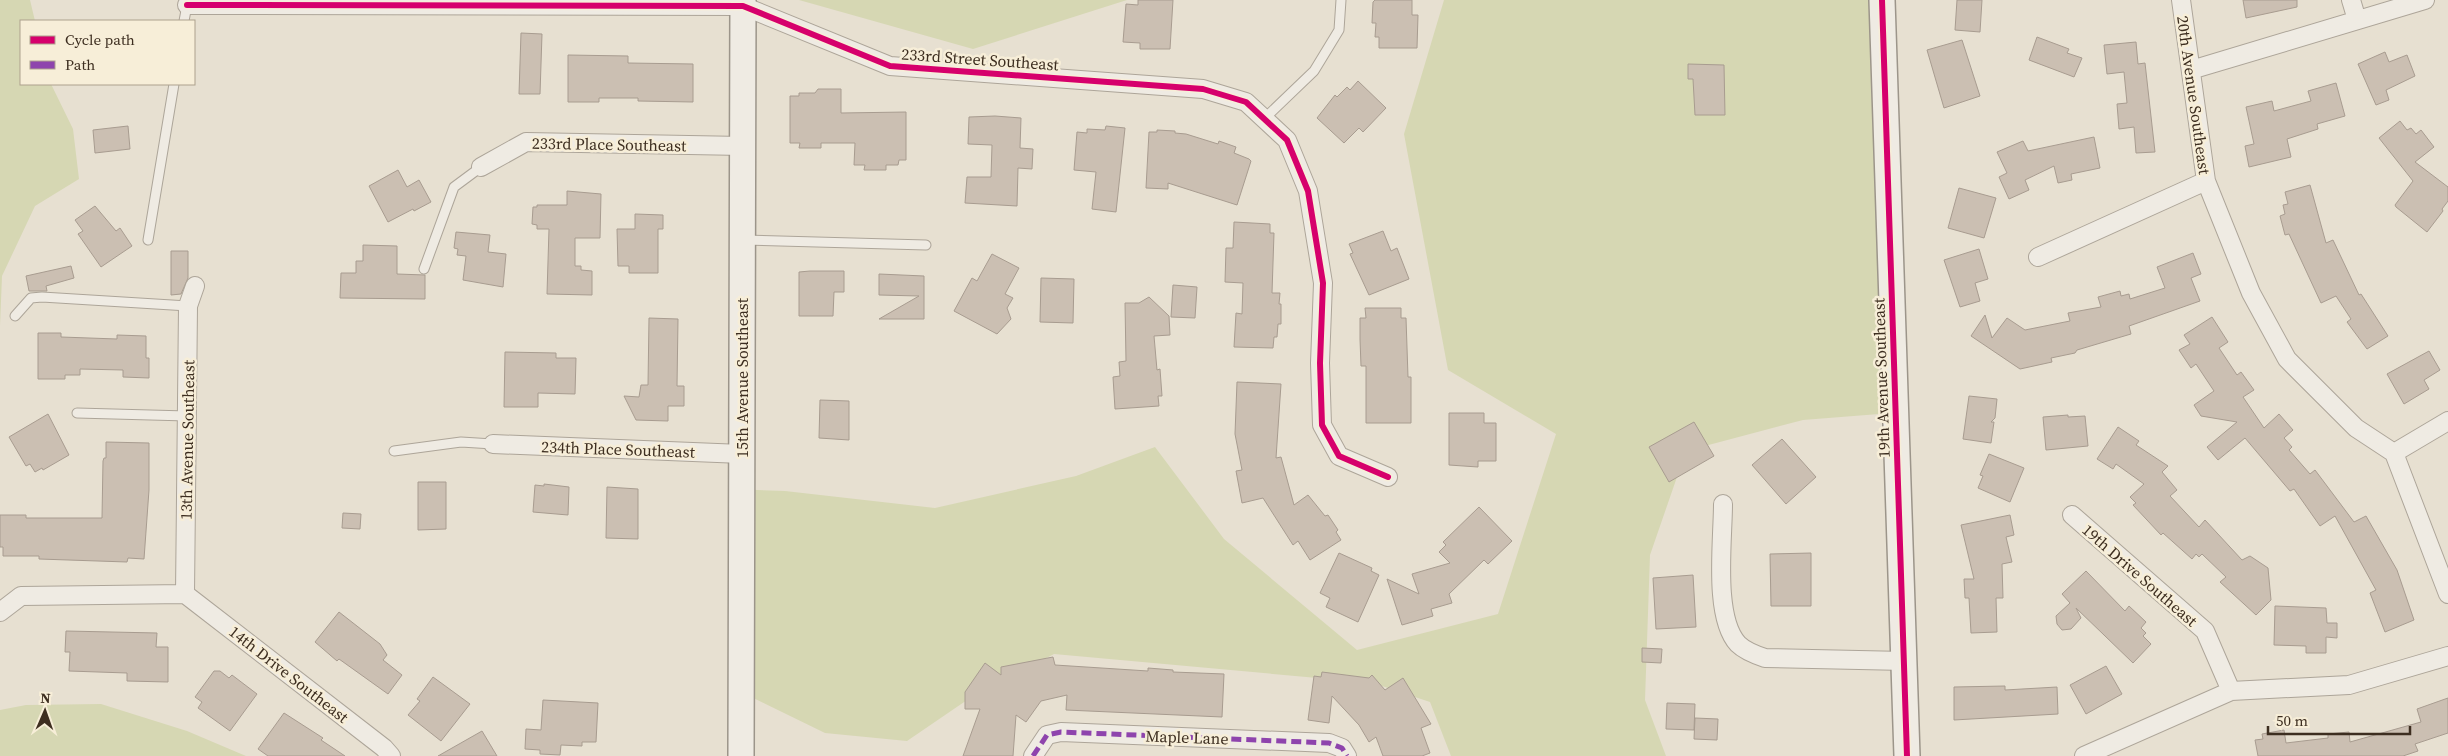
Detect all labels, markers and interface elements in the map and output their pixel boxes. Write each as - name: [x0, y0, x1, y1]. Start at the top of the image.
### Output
- street label: 20th Avenue Southeast: [2172, 14, 2216, 177]
- legend: [20, 20, 195, 85]
- text: Cycle path: [65, 29, 135, 50]
- street label: 233rd Street Southeast: [901, 43, 1060, 76]
- text: Path: [65, 54, 95, 75]
- street label: 233rd Place Southeast: [532, 132, 687, 156]
- street label: 15th Avenue Southeast: [731, 297, 753, 458]
- street label: 19th Avenue Southeast: [1867, 297, 1895, 458]
- street label: 13th Avenue Southeast: [175, 359, 199, 520]
- street label: 234th Place Southeast: [541, 435, 696, 463]
- street label: 19th Drive Southeast: [2078, 519, 2203, 632]
- street label: 14th Drive Southeast: [225, 620, 354, 728]
- north arrow: [20, 686, 70, 736]
- text: N: [40, 688, 51, 708]
- scale bar: [2268, 704, 2410, 736]
- text: 50 m: [2276, 710, 2308, 731]
- street label: Maple Lane: [1145, 725, 1229, 749]

